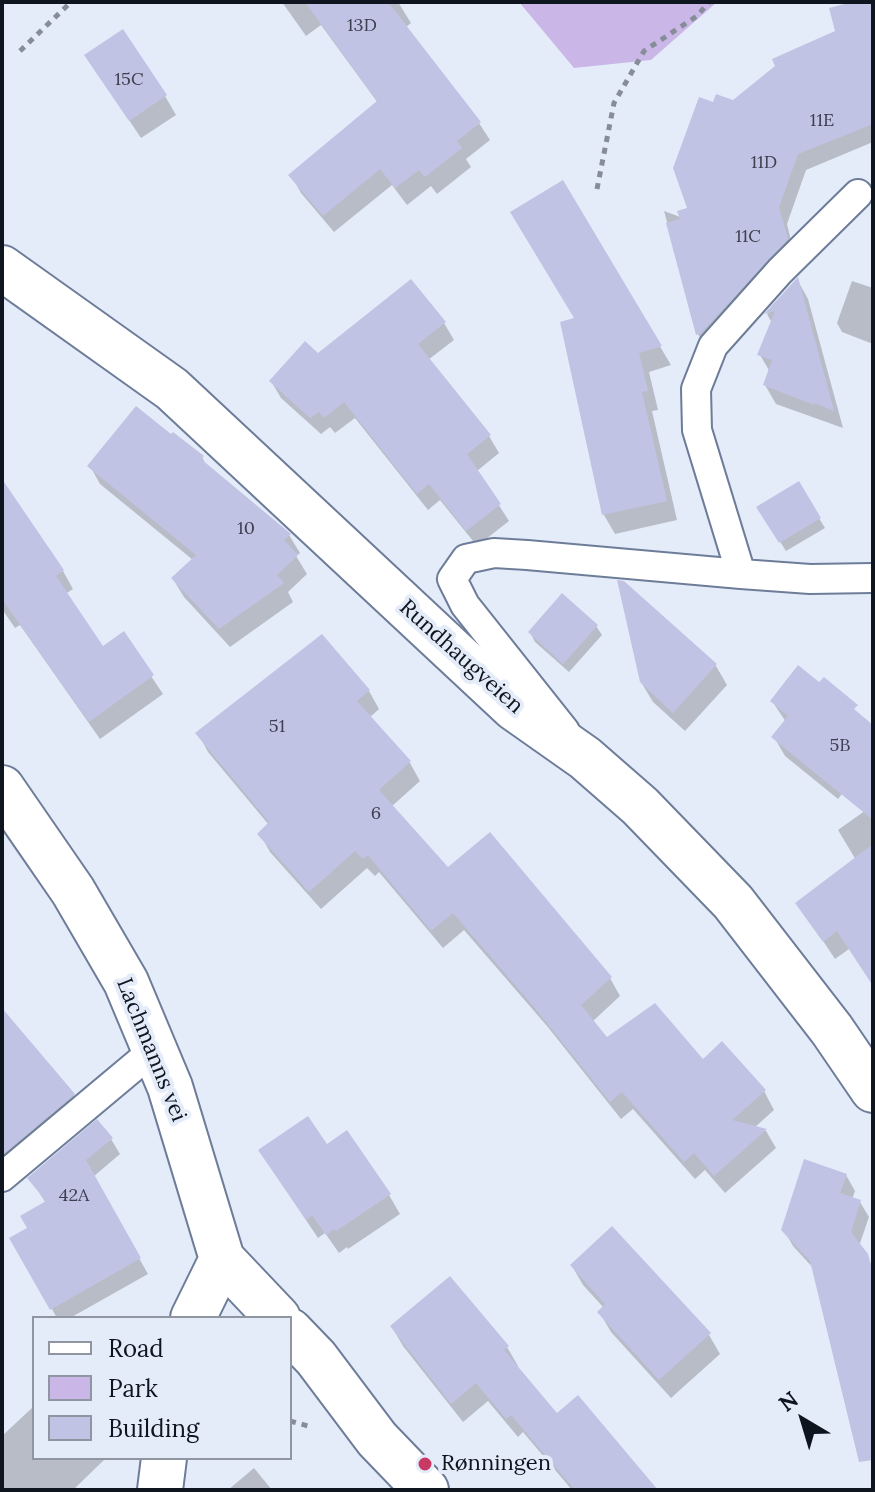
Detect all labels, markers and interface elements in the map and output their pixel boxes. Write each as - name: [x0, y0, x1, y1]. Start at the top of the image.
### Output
- house number: 13D: [347, 15, 377, 37]
- house number: 15C: [115, 69, 143, 91]
- house number: 11E: [810, 110, 834, 132]
- house number: 11D: [751, 152, 777, 174]
- house number: 11C: [735, 226, 761, 248]
- house number: 10: [237, 518, 255, 540]
- street label: Rundhaugveien: [394, 594, 528, 720]
- house number: 51: [269, 716, 285, 738]
- house number: 5B: [829, 735, 851, 757]
- house number: 6: [371, 803, 381, 825]
- street label: Lachmanns vei: [110, 974, 192, 1126]
- house number: 42A: [59, 1185, 89, 1207]
- legend: [32, 1316, 292, 1460]
- text: Road: [108, 1333, 164, 1364]
- text: Park: [108, 1373, 158, 1404]
- north arrow: [763, 1380, 843, 1460]
- text: N: [773, 1385, 804, 1417]
- text: Building: [108, 1413, 199, 1444]
- place label: Rønningen: [441, 1451, 551, 1477]
- marker: Rønningen: [416, 1455, 434, 1473]

